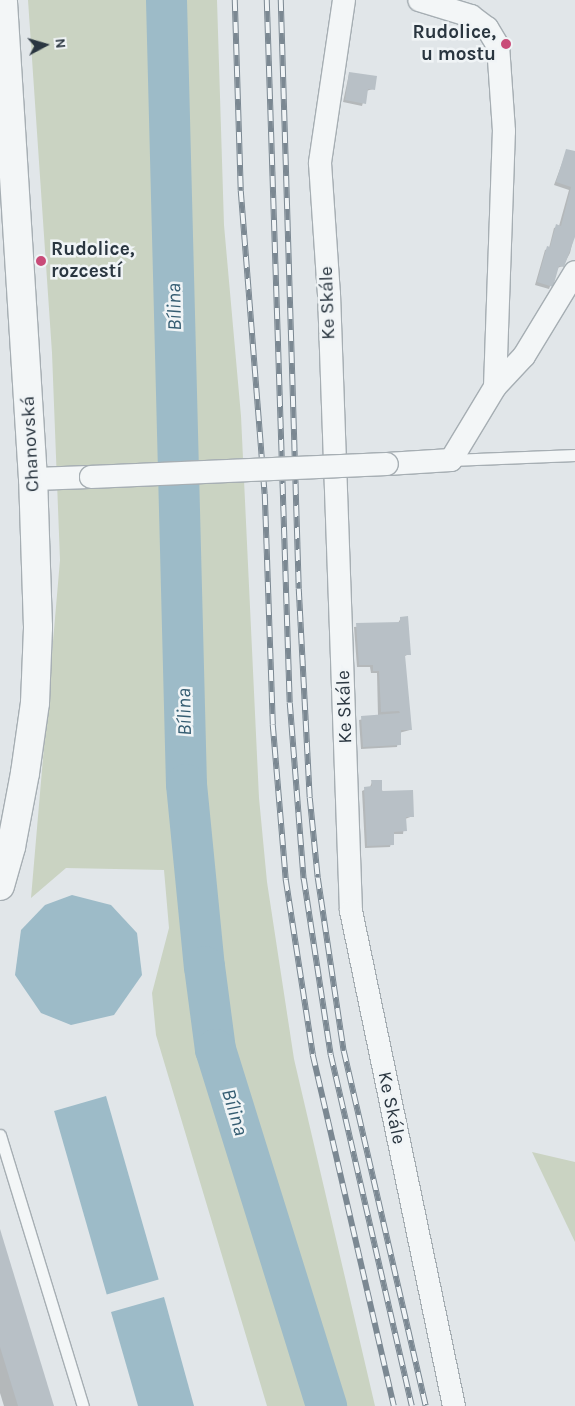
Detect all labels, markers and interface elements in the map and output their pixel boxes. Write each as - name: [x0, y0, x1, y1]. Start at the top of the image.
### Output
- north arrow: [20, 20, 70, 70]
- place label: Rudolice, u mostu: [412, 22, 496, 66]
- text: N: [51, 37, 69, 49]
- marker: Rudolice, u mostu: [500, 38, 512, 50]
- place label: Rudolice, rozcestí: [51, 239, 135, 283]
- marker: Rudolice, rozcestí: [35, 255, 47, 267]
- street label: Ke Skále: [315, 266, 341, 340]
- water label: Bílina: [162, 283, 186, 331]
- street label: Chanovská: [17, 395, 45, 493]
- street label: Ke Skále: [332, 670, 358, 744]
- water label: Bílina: [172, 688, 196, 736]
- street label: Ke Skále: [372, 1070, 410, 1146]
- water label: Bílina: [217, 1086, 253, 1138]

